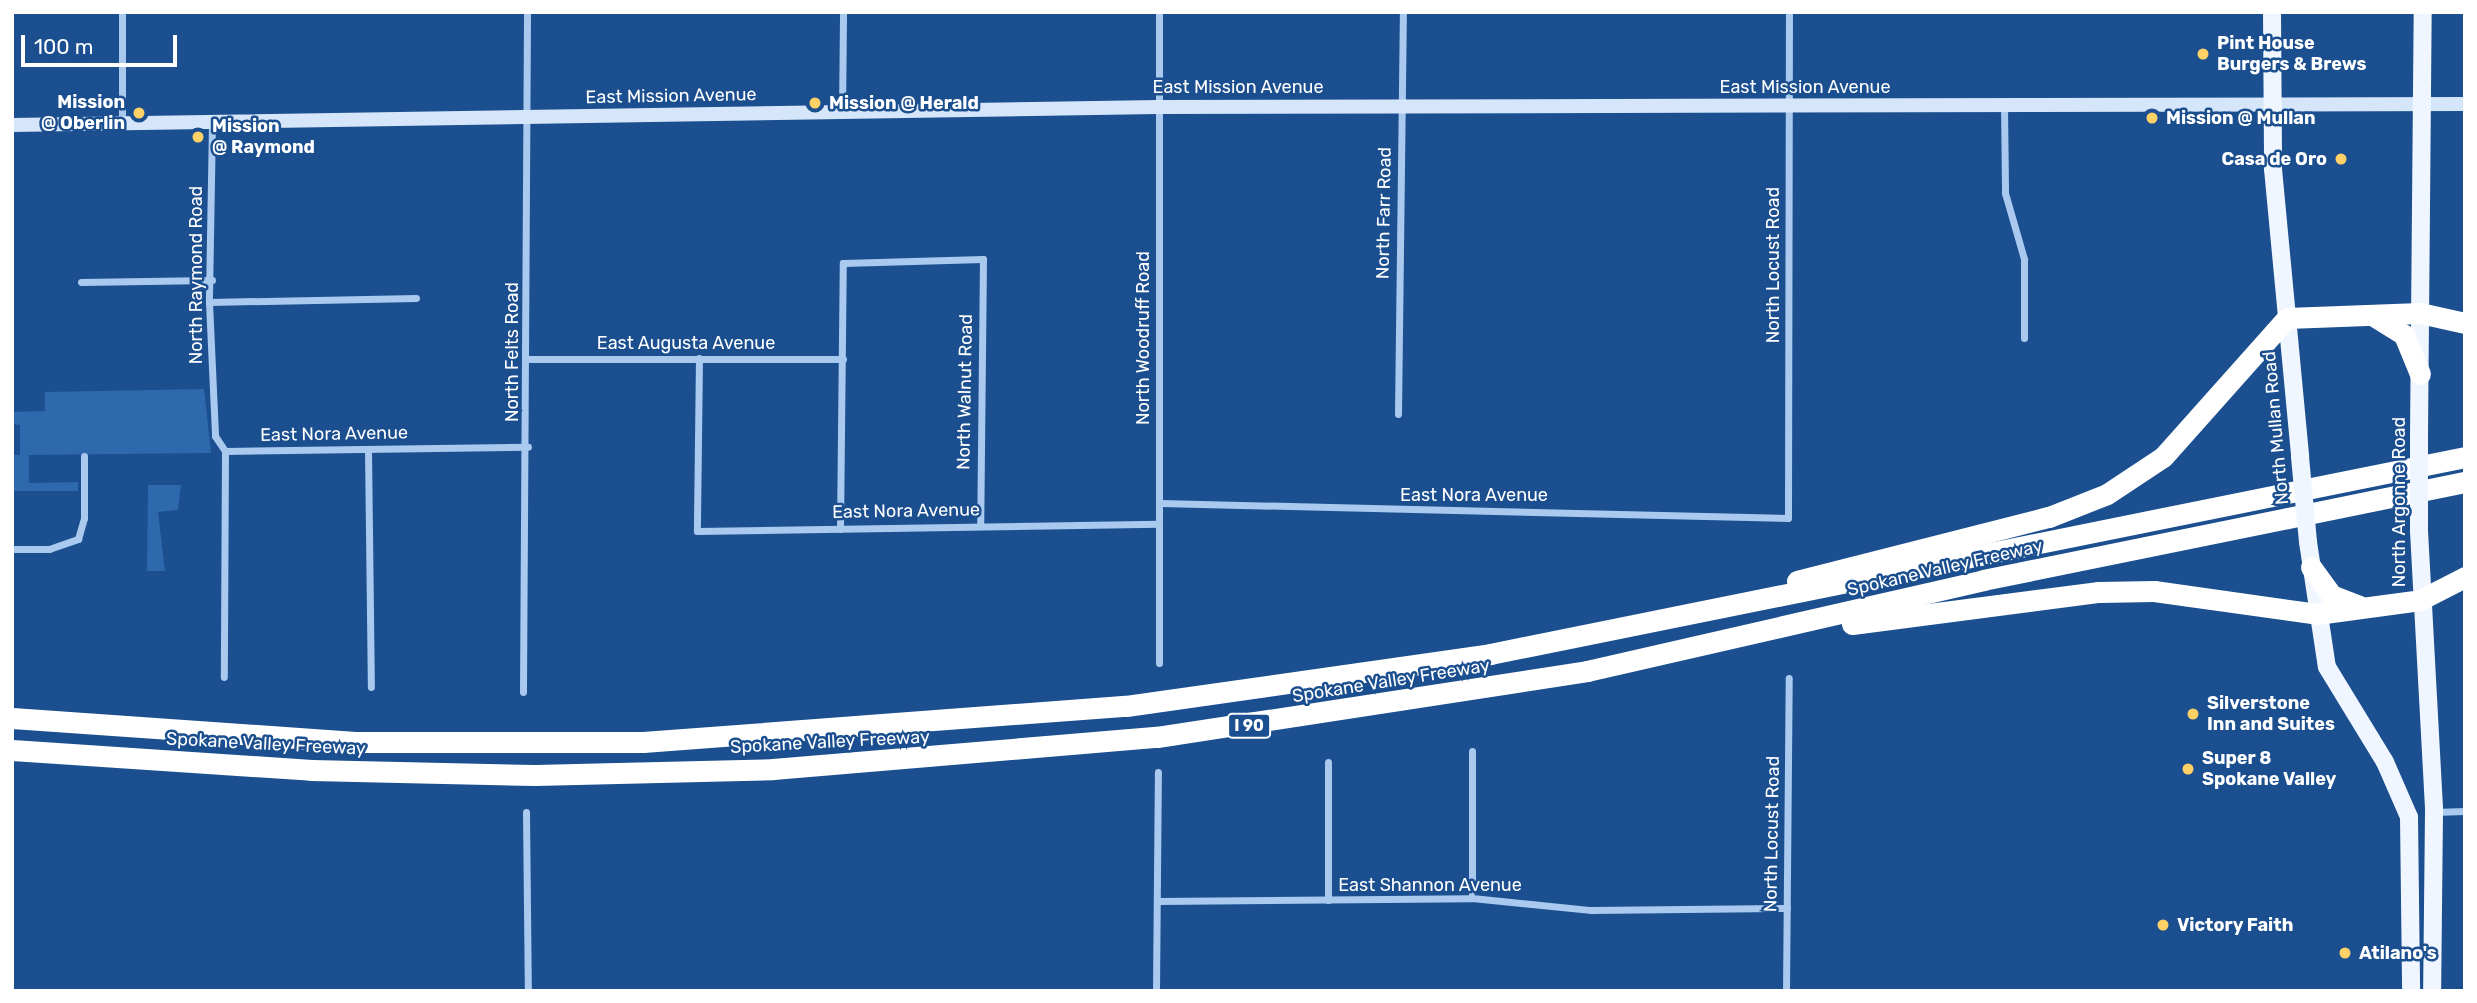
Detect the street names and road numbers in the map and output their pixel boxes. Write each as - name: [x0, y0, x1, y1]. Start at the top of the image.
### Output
- street label: East Mission Avenue: [1152, 76, 1324, 98]
- street label: East Mission Avenue: [1719, 76, 1891, 98]
- street label: East Mission Avenue: [585, 84, 757, 108]
- street label: North Farr Road: [1372, 146, 1396, 280]
- street label: North Raymond Road: [185, 186, 207, 364]
- street label: North Locust Road: [1762, 187, 1784, 343]
- street label: North Woodruff Road: [1132, 251, 1154, 425]
- street label: North Felts Road: [501, 282, 523, 422]
- street label: North Walnut Road: [953, 314, 977, 470]
- street label: East Augusta Avenue: [596, 332, 776, 354]
- street label: North Mullan Road: [2259, 350, 2293, 506]
- street label: North Argonne Road: [2388, 417, 2410, 587]
- street label: East Nora Avenue: [260, 422, 408, 446]
- street label: East Nora Avenue: [1400, 484, 1548, 506]
- street label: East Nora Avenue: [832, 499, 980, 523]
- street label: Spokane Valley Freeway: [1845, 535, 2045, 601]
- street label: Spokane Valley Freeway: [1290, 655, 1492, 707]
- road number: I 90: [1226, 713, 1272, 738]
- street label: Spokane Valley Freeway: [729, 726, 931, 758]
- street label: Spokane Valley Freeway: [165, 728, 367, 760]
- street label: North Locust Road: [1760, 756, 1784, 912]
- street label: East Shannon Avenue: [1338, 874, 1522, 896]

